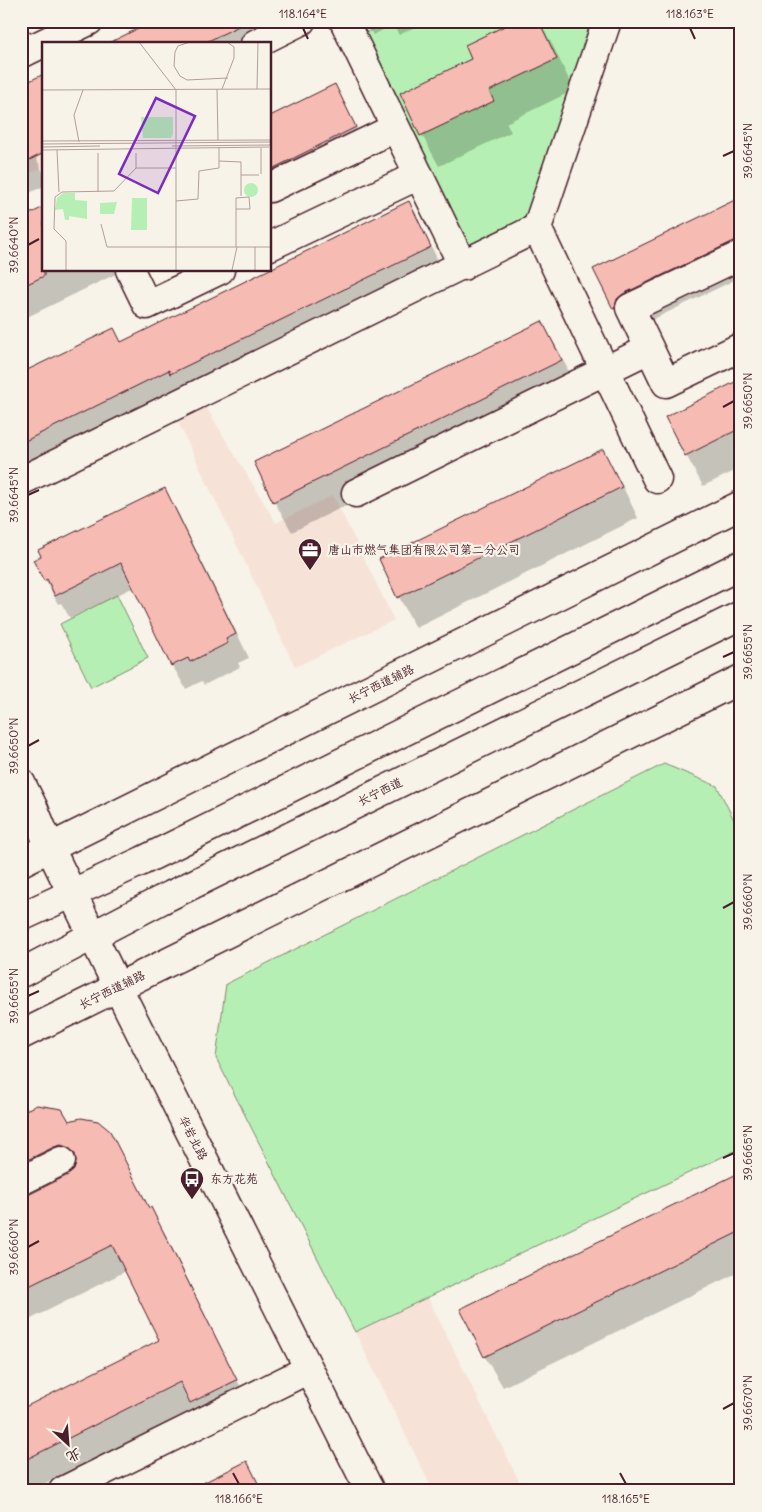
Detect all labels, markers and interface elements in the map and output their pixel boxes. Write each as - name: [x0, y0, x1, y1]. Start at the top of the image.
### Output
- text: 118.164°E: [279, 6, 327, 21]
- text: 118.163°E: [666, 6, 714, 21]
- inset map: [42, 42, 271, 271]
- text: 39.6645°N: [740, 123, 755, 179]
- text: 39.6640°N: [6, 217, 21, 273]
- text: 39.6650°N: [740, 373, 755, 429]
- text: 39.6645°N: [6, 467, 21, 523]
- office icon: 唐山市燃气集团有限公司第二分公司: [297, 537, 323, 571]
- place label: 唐山市燃气集团有限公司第二分公司: [328, 542, 520, 557]
- text: 39.6655°N: [740, 624, 755, 680]
- street label: 长宁西道辅路: [345, 661, 416, 706]
- text: 39.6650°N: [6, 718, 21, 774]
- street label: 长宁西道: [355, 774, 405, 809]
- text: 39.6660°N: [740, 874, 755, 930]
- street label: 长宁西道辅路: [76, 967, 147, 1012]
- text: 39.6655°N: [6, 968, 21, 1024]
- street label: 华岩北路: [176, 1113, 211, 1163]
- text: 39.6665°N: [740, 1125, 755, 1181]
- bus stop icon: 东方花苑: [179, 1166, 205, 1200]
- place label: 东方花苑: [210, 1171, 258, 1186]
- text: 39.6660°N: [6, 1219, 21, 1275]
- text: 39.6670°N: [740, 1375, 755, 1431]
- north arrow: [42, 1420, 92, 1470]
- text: 北: [63, 1445, 84, 1467]
- text: 118.166°E: [215, 1491, 263, 1506]
- text: 118.165°E: [602, 1491, 650, 1506]

